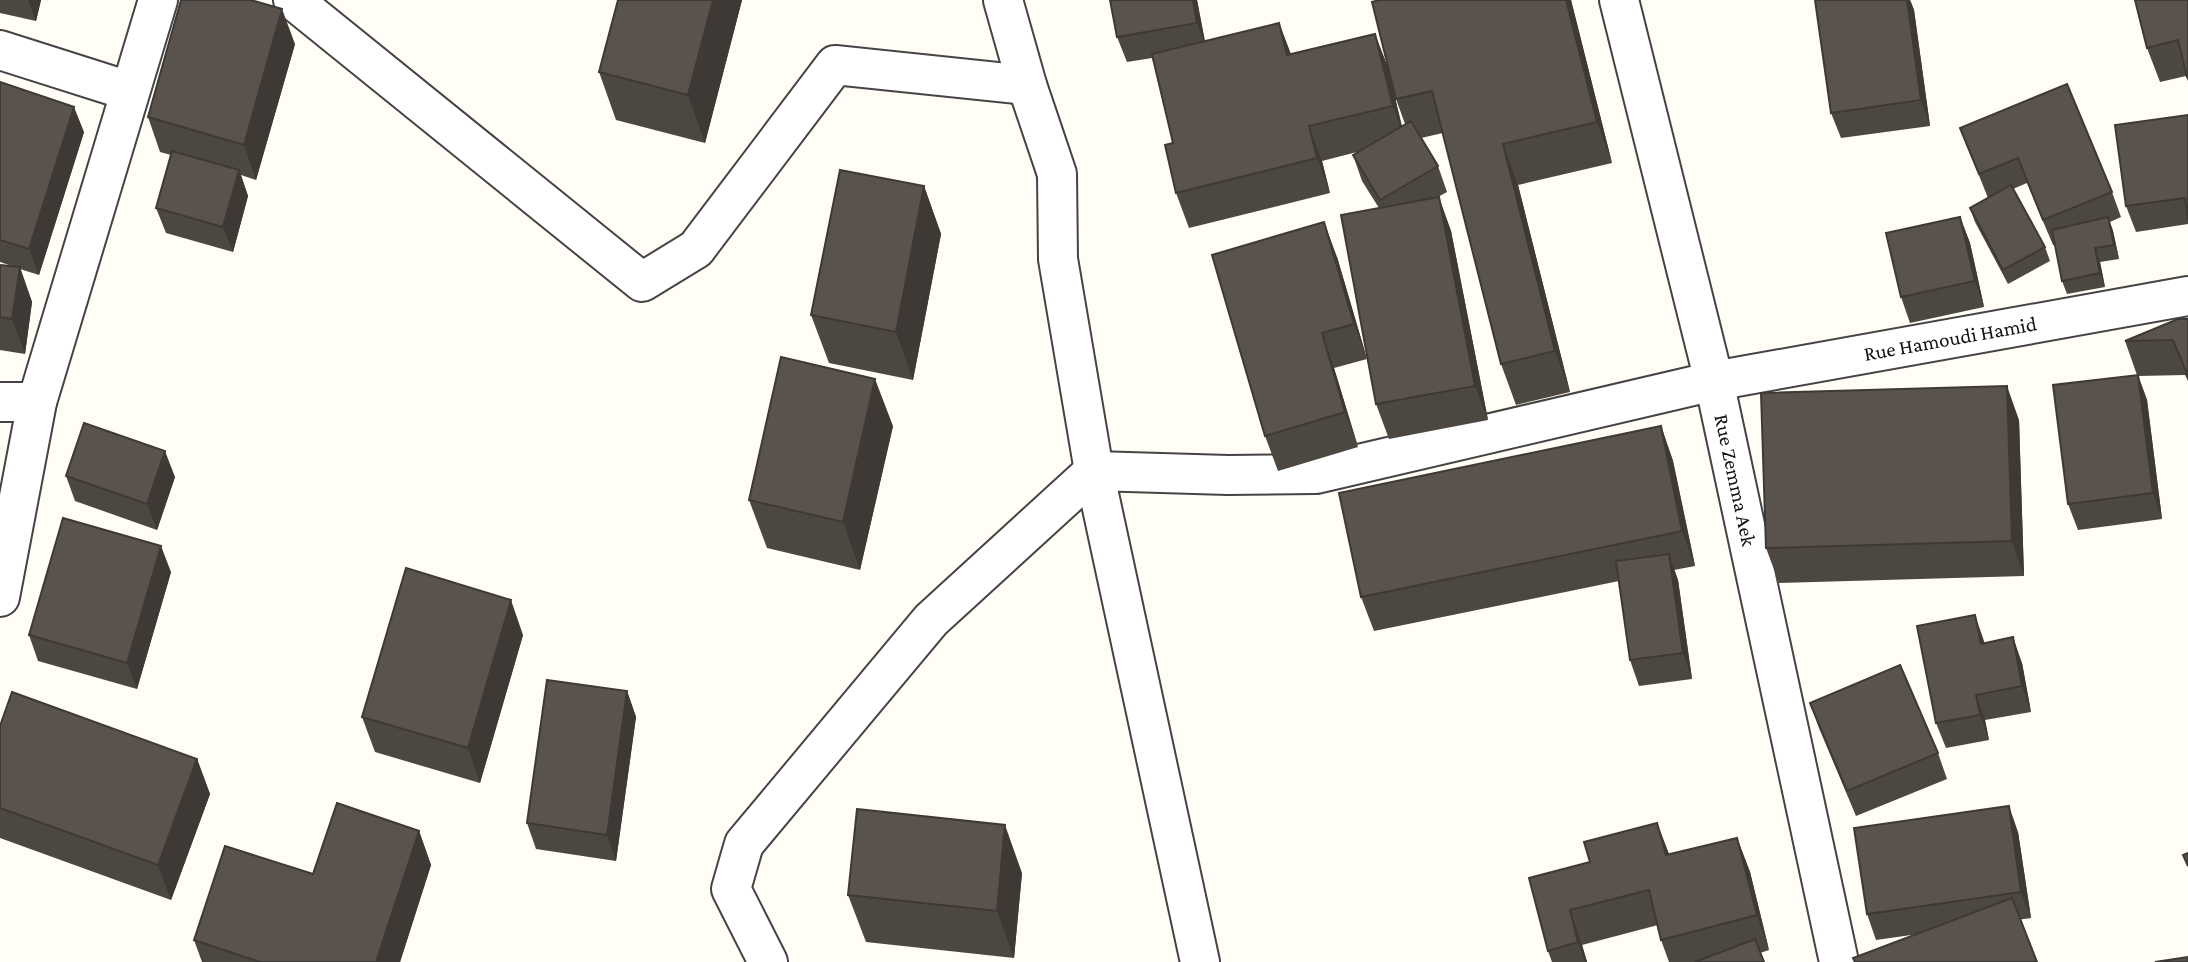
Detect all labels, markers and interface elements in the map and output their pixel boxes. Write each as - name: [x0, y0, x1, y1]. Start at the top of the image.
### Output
- street label: Rue Hamoudi Hamid: [1862, 311, 2038, 366]
- street label: Rue Zemma Aek: [1709, 412, 1761, 548]

